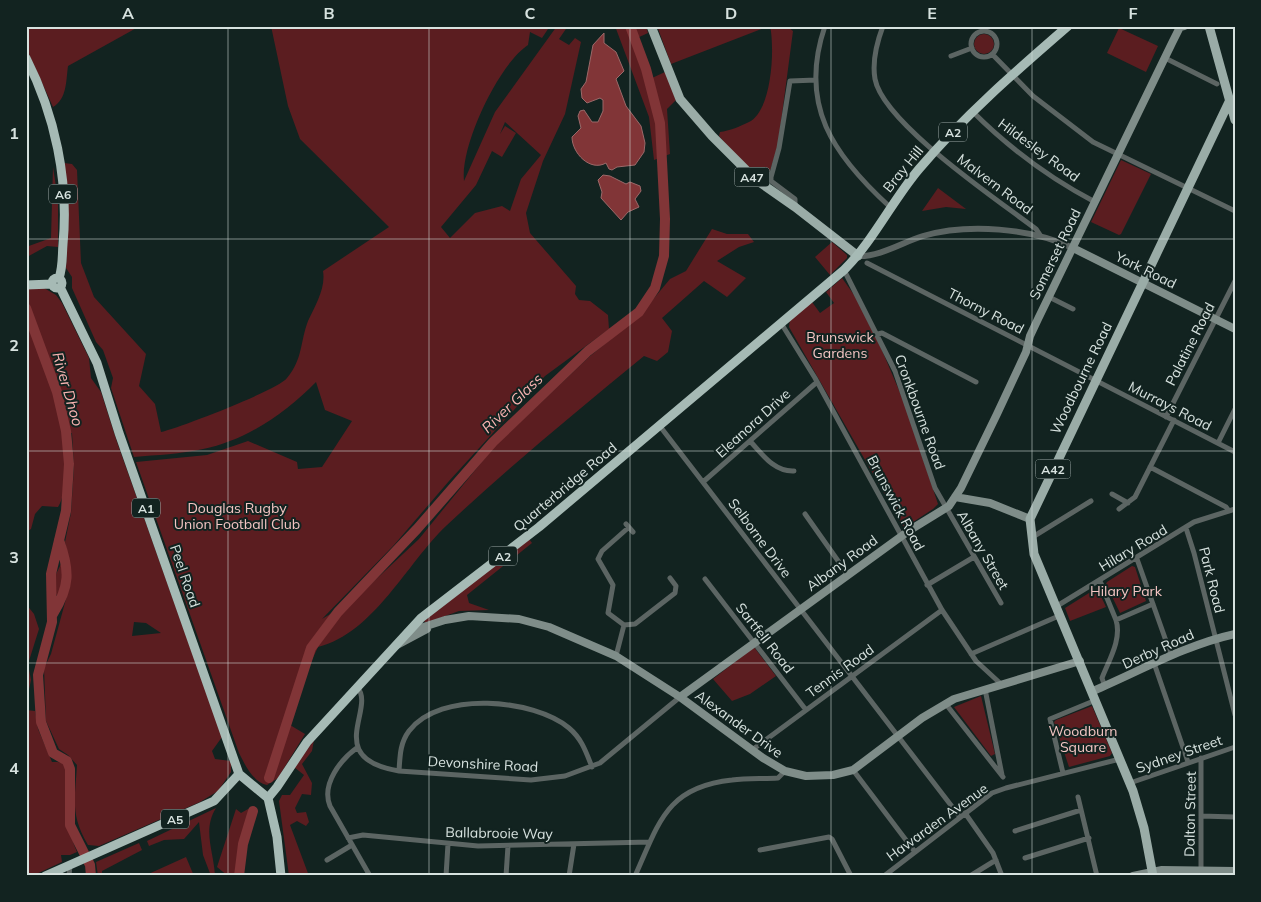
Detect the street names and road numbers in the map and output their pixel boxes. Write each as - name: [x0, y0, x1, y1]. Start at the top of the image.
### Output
- street label: Hildesley Road: [995, 114, 1083, 186]
- road number: A2: [939, 122, 967, 142]
- street label: Bray Hill: [879, 142, 927, 196]
- street label: Malvern Road: [954, 150, 1036, 218]
- road number: A47: [734, 168, 770, 186]
- road number: A6: [49, 184, 77, 203]
- street label: Somerset Road: [1025, 206, 1085, 302]
- street label: York Road: [1112, 247, 1179, 292]
- street label: Thorny Road: [945, 284, 1027, 338]
- street label: Palatine Road: [1161, 299, 1219, 389]
- street label: Woodbourne Road: [1046, 319, 1116, 437]
- street label: Cronkbourne Road: [891, 352, 949, 472]
- street label: Murrays Road: [1125, 377, 1215, 435]
- street label: Eleanora Drive: [712, 385, 794, 461]
- street label: Quarterbridge Road: [510, 438, 620, 536]
- street label: Brunswick Road: [863, 452, 929, 554]
- road number: A42: [1036, 459, 1070, 478]
- street label: Selborne Drive: [724, 495, 796, 581]
- road number: A1: [132, 498, 160, 518]
- street label: Albany Street: [953, 507, 1013, 593]
- street label: Hilary Road: [1095, 521, 1171, 575]
- street label: Albany Road: [803, 531, 881, 595]
- street label: Peel Road: [166, 542, 204, 610]
- street label: Park Road: [1195, 545, 1229, 615]
- road number: A2: [489, 546, 517, 566]
- street label: Sartfell Road: [732, 599, 798, 677]
- street label: Derby Road: [1119, 625, 1197, 673]
- street label: Tennis Road: [802, 640, 878, 702]
- street label: Alexander Drive: [692, 686, 786, 762]
- street label: Sydney Street: [1134, 731, 1225, 777]
- street label: Devonshire Road: [427, 752, 539, 776]
- street label: Dalton Street: [1180, 771, 1200, 857]
- street label: Hawarden Avenue: [883, 779, 991, 865]
- road number: A5: [161, 810, 189, 829]
- street label: Ballabrooie Way: [445, 823, 553, 843]

